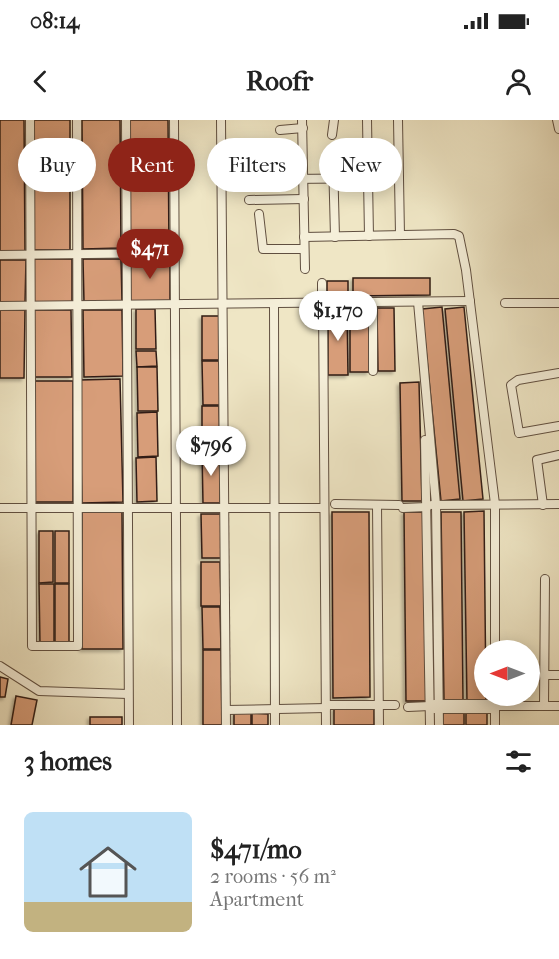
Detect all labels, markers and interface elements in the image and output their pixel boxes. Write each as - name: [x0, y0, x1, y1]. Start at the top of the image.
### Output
- text: 08:14: [30, 8, 79, 34]
- icon: back: [24, 65, 57, 98]
- text: Roofr: [246, 65, 313, 97]
- icon: person: [502, 65, 535, 98]
- chip: Buy: [18, 138, 96, 192]
- chip: Rent: [108, 138, 195, 192]
- chip: Filters: [207, 138, 307, 192]
- chip: New: [319, 138, 402, 192]
- pin: $471: [114, 229, 186, 280]
- text: $471: [130, 237, 170, 260]
- pin: $1,170: [289, 291, 387, 342]
- text: $1,170: [313, 299, 363, 322]
- pin: $796: [175, 426, 247, 477]
- text: $796: [190, 434, 232, 457]
- north arrow: [474, 640, 540, 706]
- map controls: [474, 640, 540, 706]
- icon: filters: [502, 745, 535, 778]
- text: 3 homes: [24, 746, 112, 777]
- text: $471/mo: [210, 834, 302, 865]
- icon: home: [72, 836, 144, 908]
- text: 2 rooms · 56 m²: [210, 865, 336, 888]
- text: Apartment: [210, 888, 304, 911]

